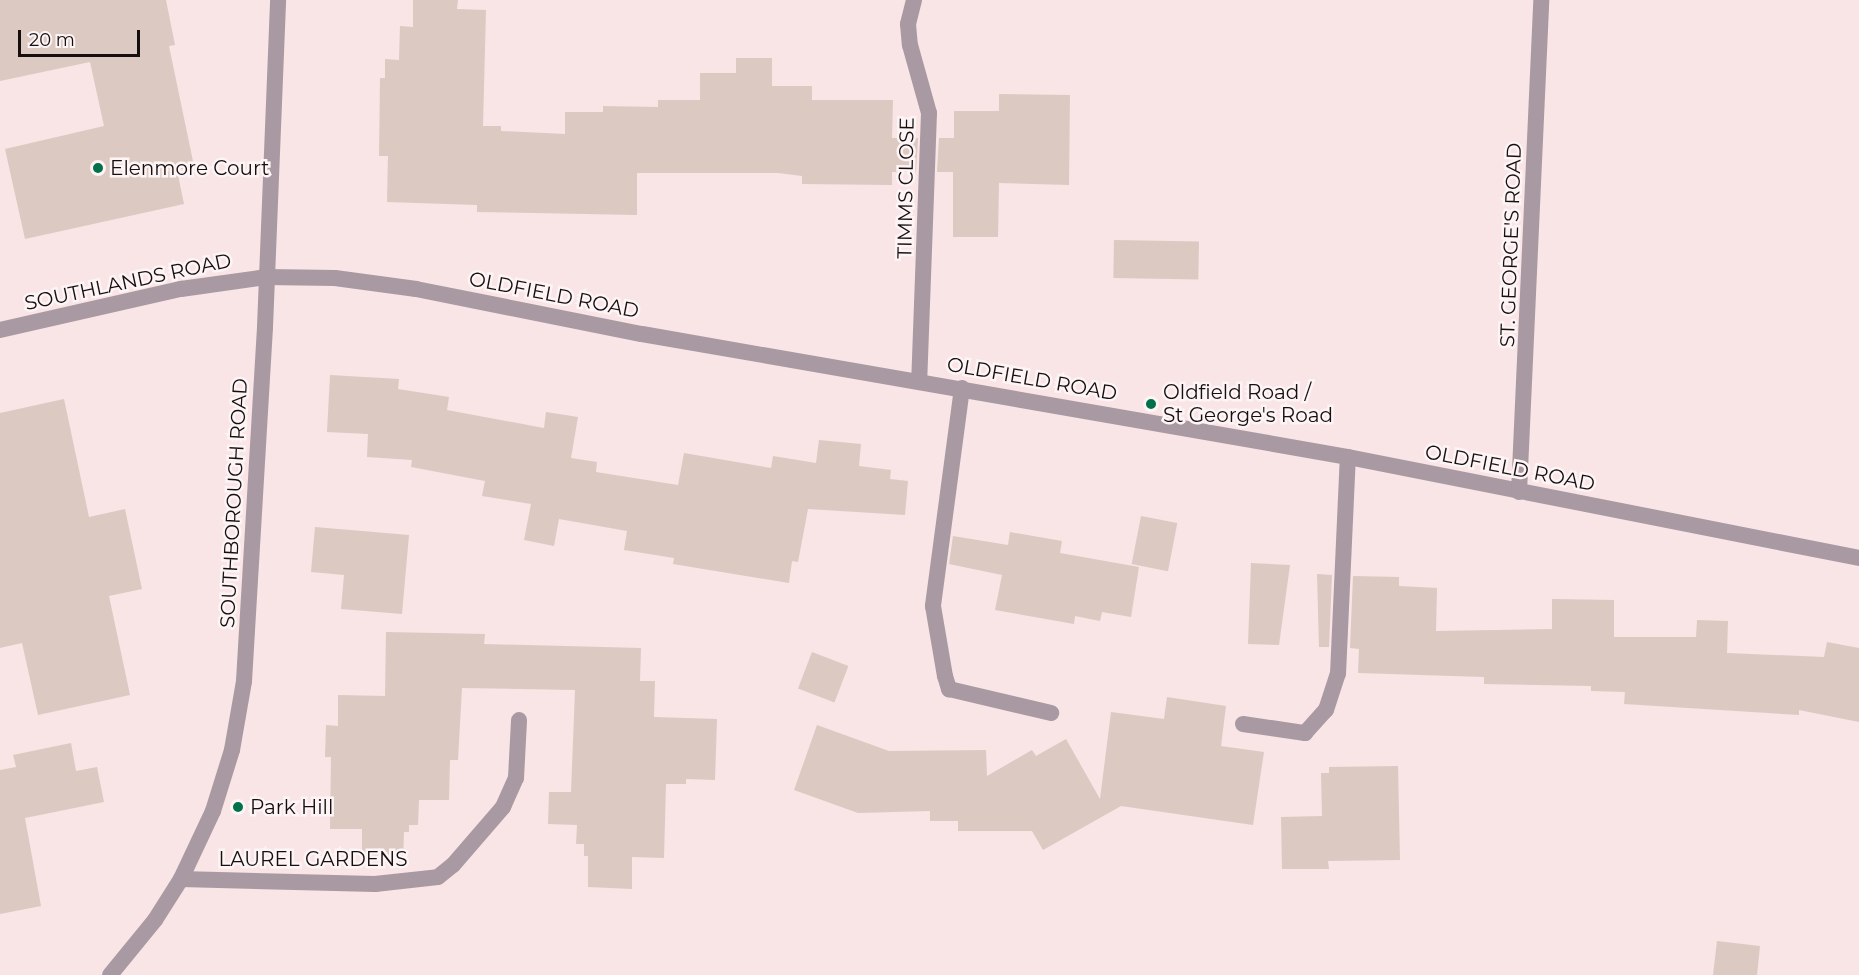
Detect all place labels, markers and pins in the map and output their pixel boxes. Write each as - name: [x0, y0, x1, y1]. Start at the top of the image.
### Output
- place label: Elenmore Court: [110, 156, 269, 180]
- marker: Elenmore Court: [91, 161, 105, 175]
- place label: Oldfield Road / St George's Road: [1163, 380, 1333, 427]
- marker: Oldfield Road / St George's Road: [1144, 397, 1158, 411]
- place label: Park Hill: [250, 795, 333, 819]
- marker: Park Hill: [231, 800, 245, 814]

